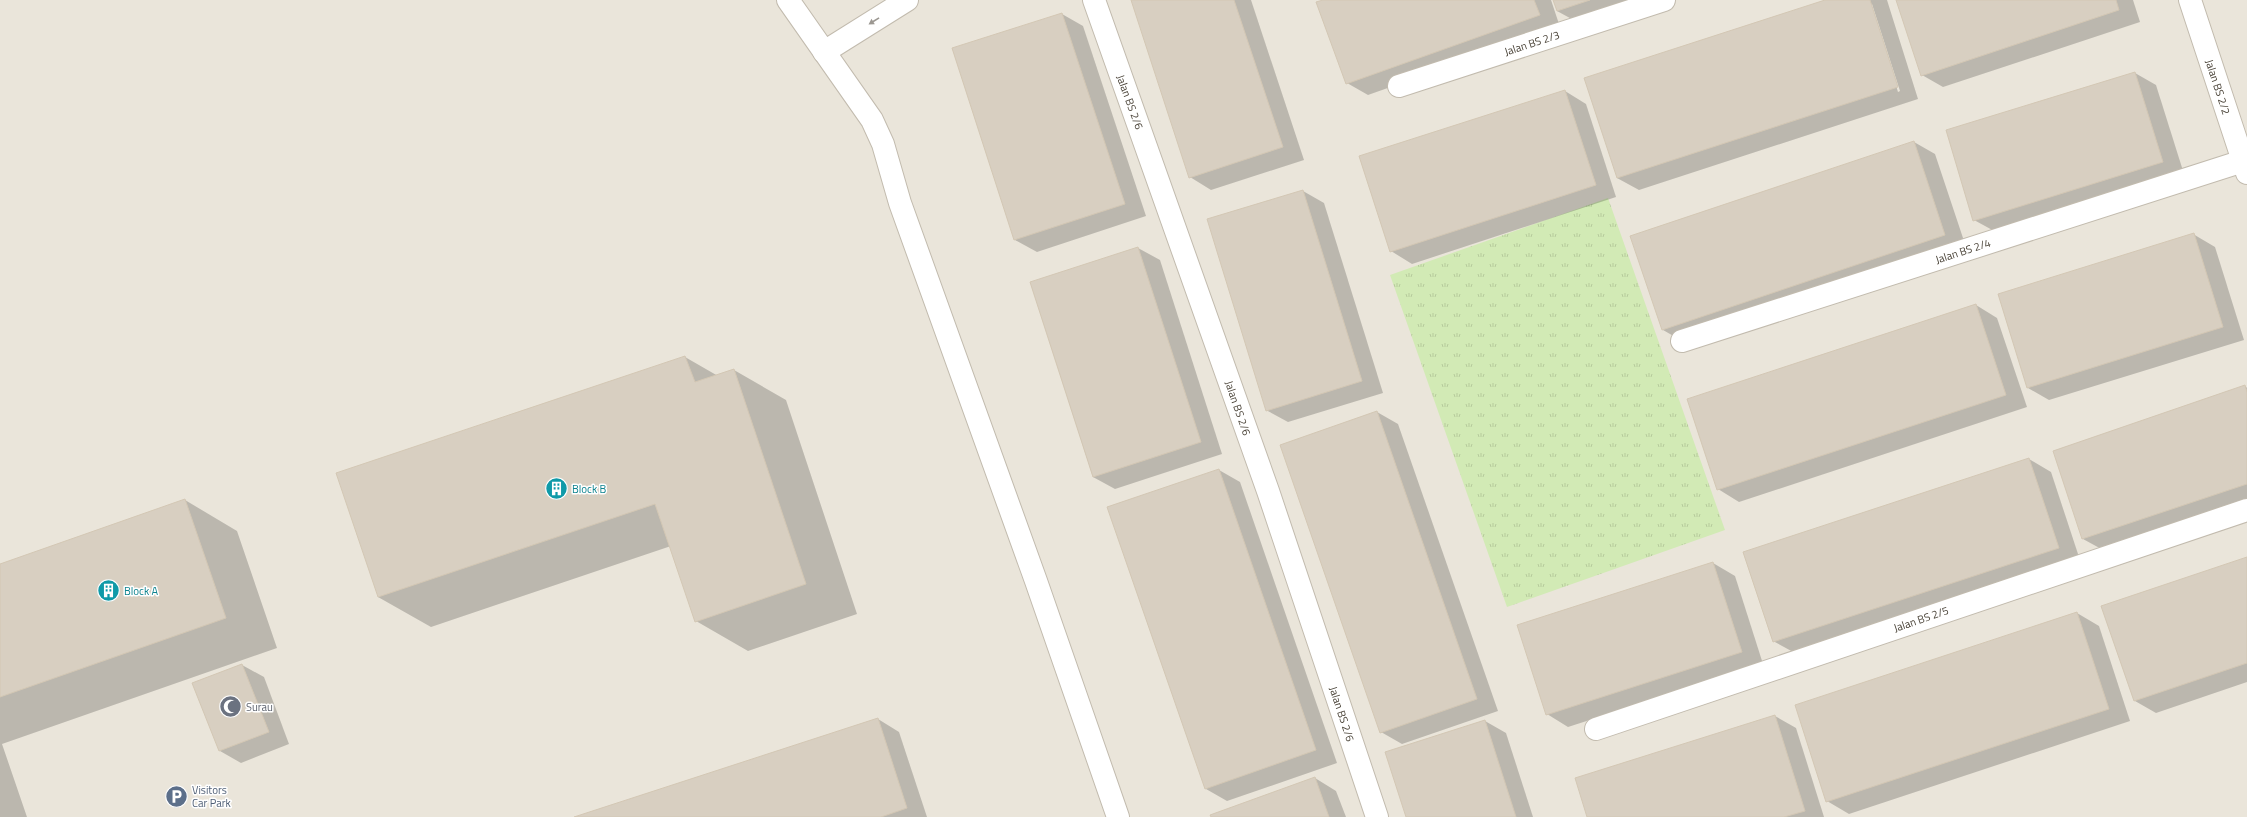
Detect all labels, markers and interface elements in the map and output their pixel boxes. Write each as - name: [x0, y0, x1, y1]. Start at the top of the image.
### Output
- one-way arrow: [869, 17, 879, 25]
- street label: Jalan BS 2/3: [1502, 27, 1562, 59]
- street label: Jalan BS 2/2: [2202, 57, 2234, 117]
- street label: Jalan BS 2/6: [1113, 72, 1147, 132]
- street label: Jalan BS 2/4: [1933, 235, 1993, 267]
- street label: Jalan BS 2/6: [1221, 378, 1255, 438]
- building icon: Block B: [544, 476, 570, 502]
- place label: Block B: [572, 481, 607, 497]
- building icon: Block A: [95, 578, 121, 604]
- place label: Block A: [124, 583, 159, 599]
- street label: Jalan BS 2/5: [1891, 602, 1951, 636]
- street label: Jalan BS 2/6: [1326, 684, 1358, 744]
- mosque icon: Surau: [217, 694, 243, 720]
- place label: Surau: [246, 699, 273, 715]
- place label: Visitors Car Park: [192, 782, 232, 811]
- parking icon: Visitors Car Park: [163, 783, 189, 809]

